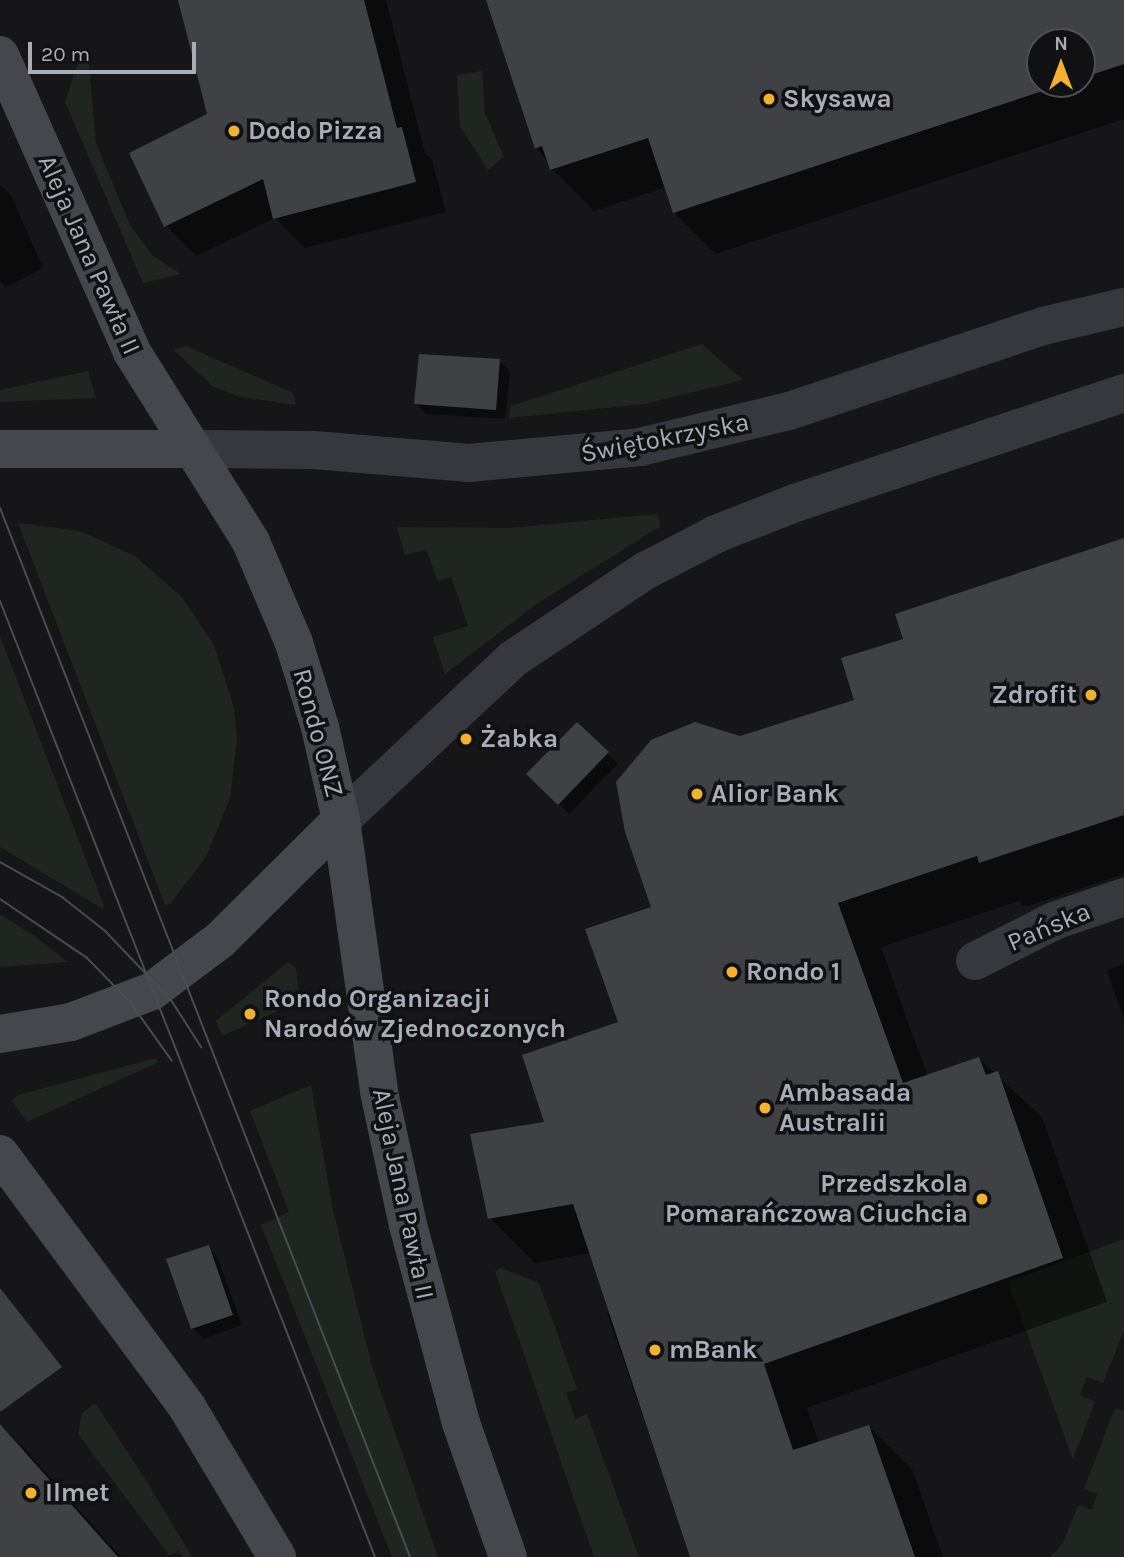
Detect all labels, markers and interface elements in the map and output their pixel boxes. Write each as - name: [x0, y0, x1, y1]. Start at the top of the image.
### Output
- scale bar: [32, 28, 200, 72]
- north arrow: [1026, 28, 1096, 98]
- text: N: [1054, 33, 1068, 55]
- text: 20 m: [41, 42, 90, 66]
- place label: Skysawa: [783, 83, 892, 115]
- marker: Skysawa: [761, 91, 777, 107]
- place label: Dodo Pizza: [248, 115, 382, 147]
- marker: Dodo Pizza: [226, 123, 242, 139]
- street label: Aleja Jana Pawła II: [31, 150, 147, 360]
- street label: Świętokrzyska: [578, 406, 752, 470]
- street label: Rondo ONZ: [286, 665, 350, 801]
- place label: Zdrofit: [991, 679, 1077, 711]
- marker: Zdrofit: [1083, 687, 1099, 703]
- place label: Żabka: [480, 723, 558, 755]
- marker: Żabka: [458, 731, 474, 747]
- place label: Alior Bank: [711, 778, 839, 810]
- marker: Alior Bank: [689, 786, 705, 802]
- street label: Pańska: [1003, 896, 1095, 958]
- place label: Rondo 1: [746, 956, 840, 988]
- marker: Rondo 1: [724, 964, 740, 980]
- place label: Rondo Organizacji Narodów Zjednoczonych: [264, 983, 566, 1044]
- marker: Rondo Organizacji Narodów Zjednoczonych: [242, 1006, 258, 1022]
- place label: Ambasada Australii: [779, 1077, 911, 1138]
- street label: Aleja Jana Pawła II: [365, 1086, 441, 1302]
- marker: Ambasada Australii: [757, 1100, 773, 1116]
- place label: Przedszkola Pomarańczowa Ciuchcia: [665, 1168, 968, 1230]
- marker: Przedszkola Pomarańczowa Ciuchcia: [974, 1191, 990, 1207]
- place label: mBank: [669, 1334, 757, 1366]
- marker: mBank: [647, 1342, 663, 1358]
- place label: Ilmet: [45, 1477, 110, 1509]
- marker: Ilmet: [23, 1485, 39, 1501]

